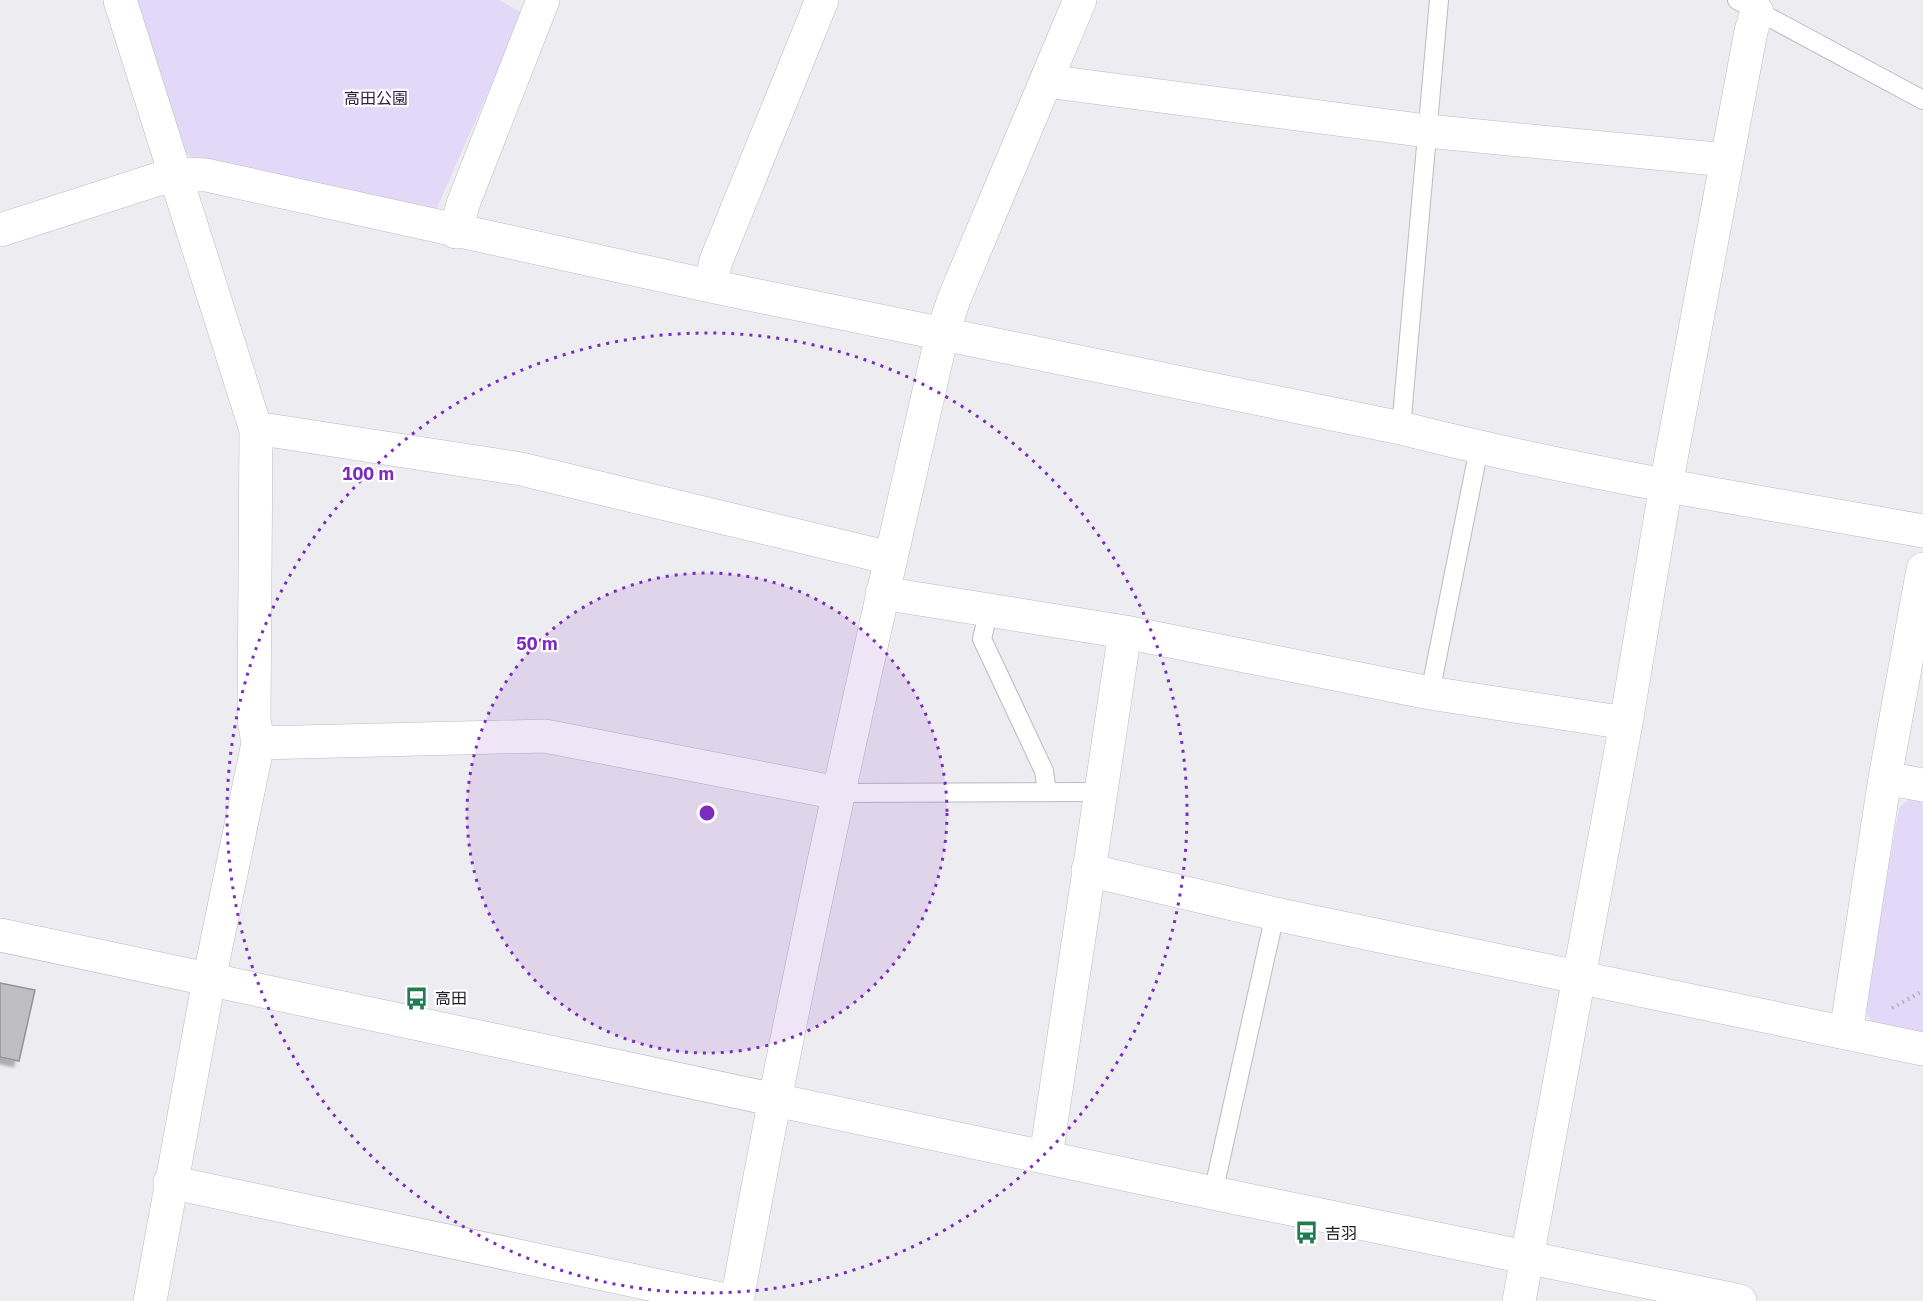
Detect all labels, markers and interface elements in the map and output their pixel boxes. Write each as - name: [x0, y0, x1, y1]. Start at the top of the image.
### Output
- park label: 高田公園: [344, 88, 408, 108]
- text: 100 m: [342, 462, 394, 485]
- text: 50 m: [516, 632, 558, 655]
- centre of rings: [697, 803, 717, 823]
- bus stop icon: 高田: [404, 985, 430, 1011]
- place label: 高田: [435, 988, 467, 1008]
- bus stop icon: 吉羽: [1294, 1220, 1320, 1246]
- place label: 吉羽: [1325, 1223, 1357, 1243]

